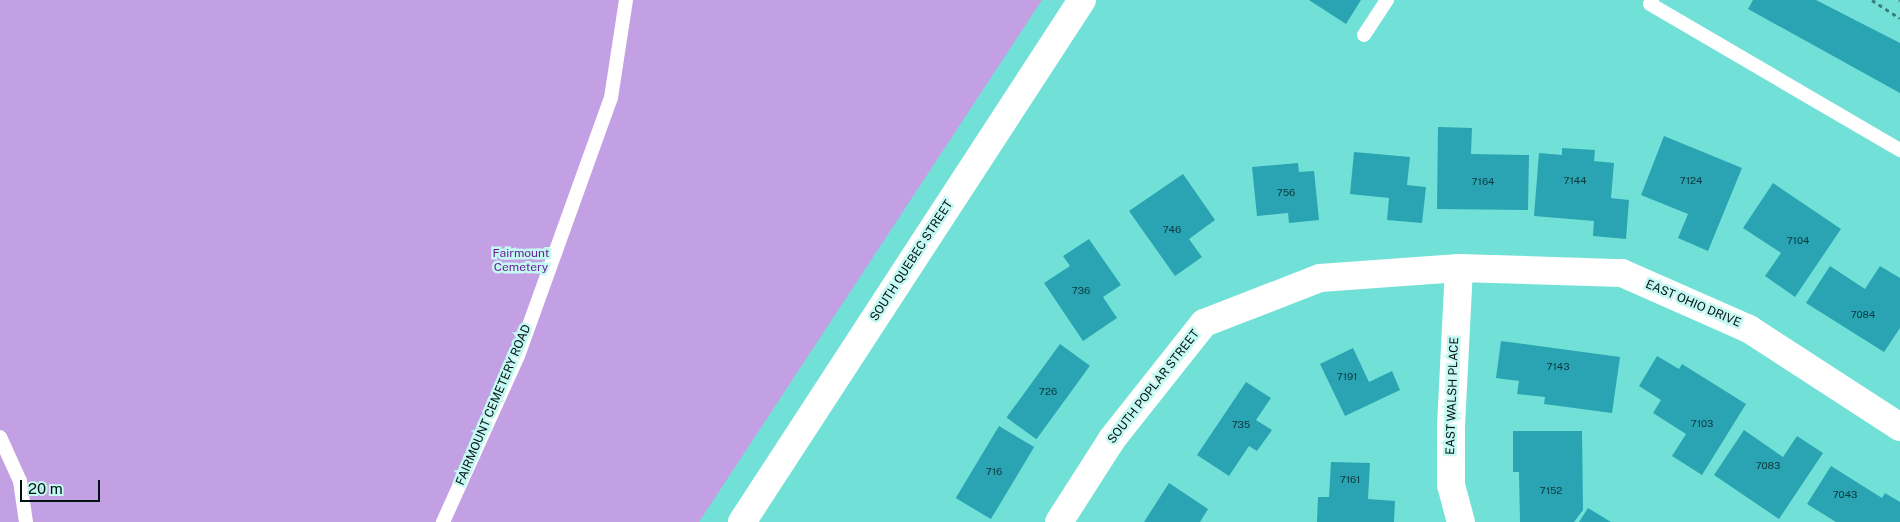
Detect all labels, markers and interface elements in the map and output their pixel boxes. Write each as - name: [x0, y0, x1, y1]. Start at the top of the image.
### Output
- house number: 7144: [1564, 175, 1586, 187]
- house number: 7124: [1680, 175, 1702, 187]
- house number: 7164: [1472, 176, 1494, 188]
- house number: 756: [1277, 187, 1295, 199]
- street label: SOUTH QUEBEC STREET: [868, 198, 956, 324]
- house number: 746: [1163, 224, 1181, 236]
- house number: 7104: [1787, 235, 1809, 247]
- park label: Fairmount Cemetery: [493, 247, 549, 275]
- street label: EAST OHIO DRIVE: [1643, 277, 1743, 331]
- house number: 736: [1072, 285, 1090, 297]
- house number: 7084: [1851, 309, 1875, 321]
- street label: FAIRMOUNT CEMETERY ROAD: [454, 322, 534, 488]
- street label: SOUTH POPLAR STREET: [1105, 327, 1203, 447]
- street label: EAST WALSH PLACE: [1444, 337, 1462, 455]
- house number: 7143: [1547, 361, 1569, 373]
- house number: 7191: [1337, 371, 1357, 383]
- house number: 726: [1039, 386, 1057, 398]
- house number: 7103: [1691, 418, 1713, 430]
- house number: 735: [1232, 419, 1250, 431]
- house number: 7083: [1756, 460, 1780, 472]
- house number: 716: [986, 466, 1002, 478]
- scale bar: [22, 470, 102, 502]
- house number: 7161: [1340, 474, 1360, 486]
- text: 20 m: [28, 480, 63, 497]
- house number: 7152: [1540, 485, 1562, 497]
- house number: 7043: [1833, 489, 1857, 501]

